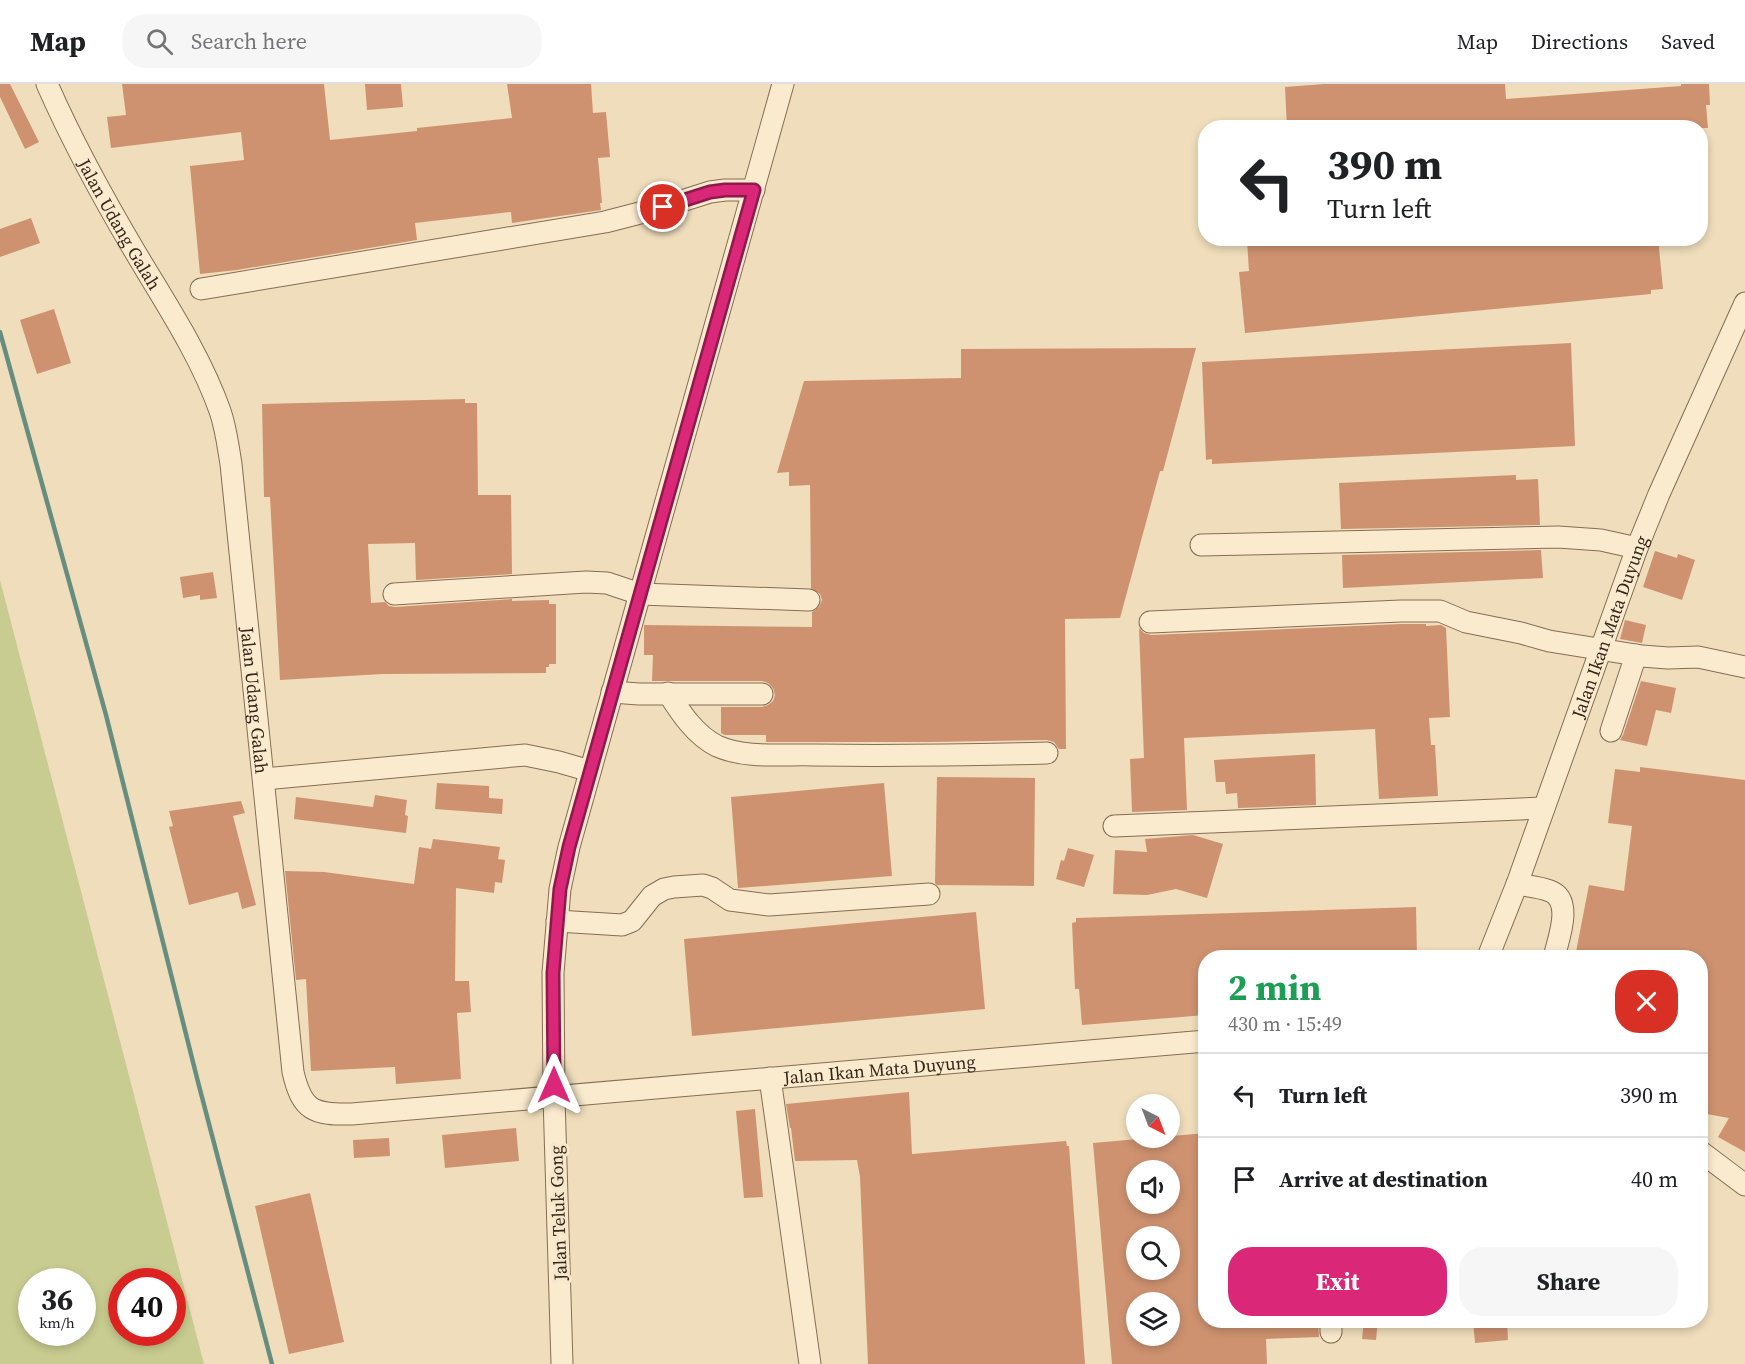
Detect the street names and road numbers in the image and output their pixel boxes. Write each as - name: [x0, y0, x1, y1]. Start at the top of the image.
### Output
- street label: Jalan Udang Galah: [72, 153, 168, 294]
- street label: Jalan Ikan Mata Duyung: [1564, 531, 1653, 722]
- street label: Jalan Udang Galah: [235, 625, 275, 775]
- street label: Jalan Ikan Mata Duyung: [781, 1048, 977, 1090]
- street label: Jalan Teluk Gong: [543, 1145, 573, 1282]

